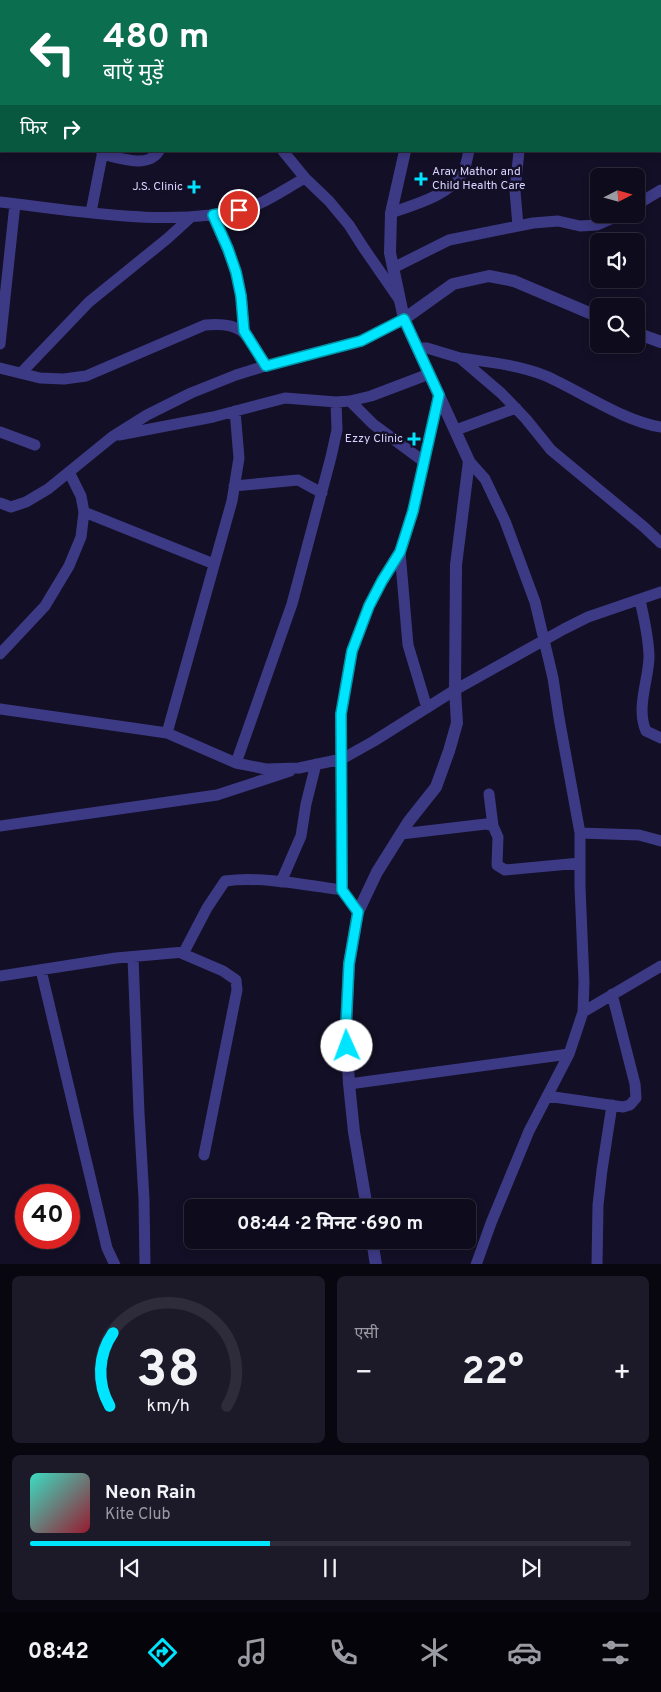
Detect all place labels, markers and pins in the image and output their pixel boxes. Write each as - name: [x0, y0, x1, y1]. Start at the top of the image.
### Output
- place label: Arav Mathor and Child Health Care: [432, 164, 525, 194]
- marker: Arav Mathor and Child Health Care: [414, 172, 428, 186]
- place label: J.S. Clinic: [132, 179, 183, 195]
- marker: J.S. Clinic: [187, 180, 201, 194]
- pin: [218, 189, 260, 231]
- place label: Ezzy Clinic: [345, 431, 403, 447]
- marker: Ezzy Clinic: [407, 432, 421, 446]

